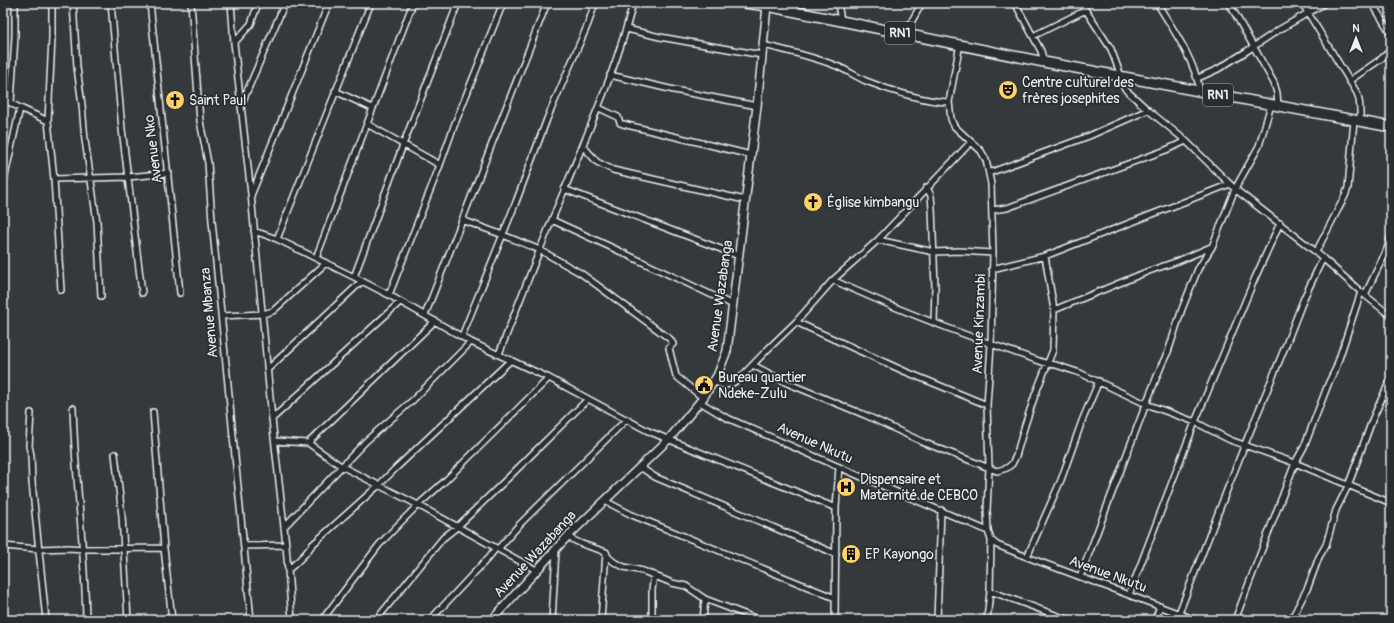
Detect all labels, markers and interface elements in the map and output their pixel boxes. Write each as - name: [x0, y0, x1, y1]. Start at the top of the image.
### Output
- north arrow: [1336, 18, 1376, 58]
- road number: RN1: [885, 22, 915, 44]
- text: N: [1352, 22, 1360, 35]
- place label: Centre culturel des frères josephites: [1022, 74, 1134, 107]
- theatre icon: Centre culturel des frères josephites: [997, 79, 1019, 101]
- road number: RN1: [1203, 84, 1233, 106]
- church icon: Saint Paul: [164, 89, 186, 111]
- place label: Saint Paul: [189, 92, 246, 109]
- street label: Avenue Nko: [140, 113, 166, 184]
- church icon: Église kimbangu: [802, 191, 824, 213]
- place label: Église kimbangu: [827, 193, 919, 211]
- street label: Avenue Wazabanga: [704, 239, 736, 353]
- street label: Avenue Mbanza: [197, 267, 221, 359]
- street label: Avenue Kinzambi: [969, 273, 989, 374]
- place label: Bureau quartier Ndeke-Zulu: [718, 369, 806, 402]
- public building icon: Bureau quartier Ndeke-Zulu: [693, 374, 715, 396]
- street label: Avenue Nkutu: [774, 419, 856, 467]
- place label: Dispensaire et Maternité de CEBCO: [860, 471, 978, 504]
- hospital icon: Dispensaire et Maternité de CEBCO: [835, 476, 857, 498]
- street label: Avenue Wazabanga: [490, 507, 580, 601]
- building icon: EP Kayongo: [840, 543, 862, 565]
- place label: EP Kayongo: [865, 546, 934, 563]
- street label: Avenue Nkutu: [1067, 552, 1149, 596]

